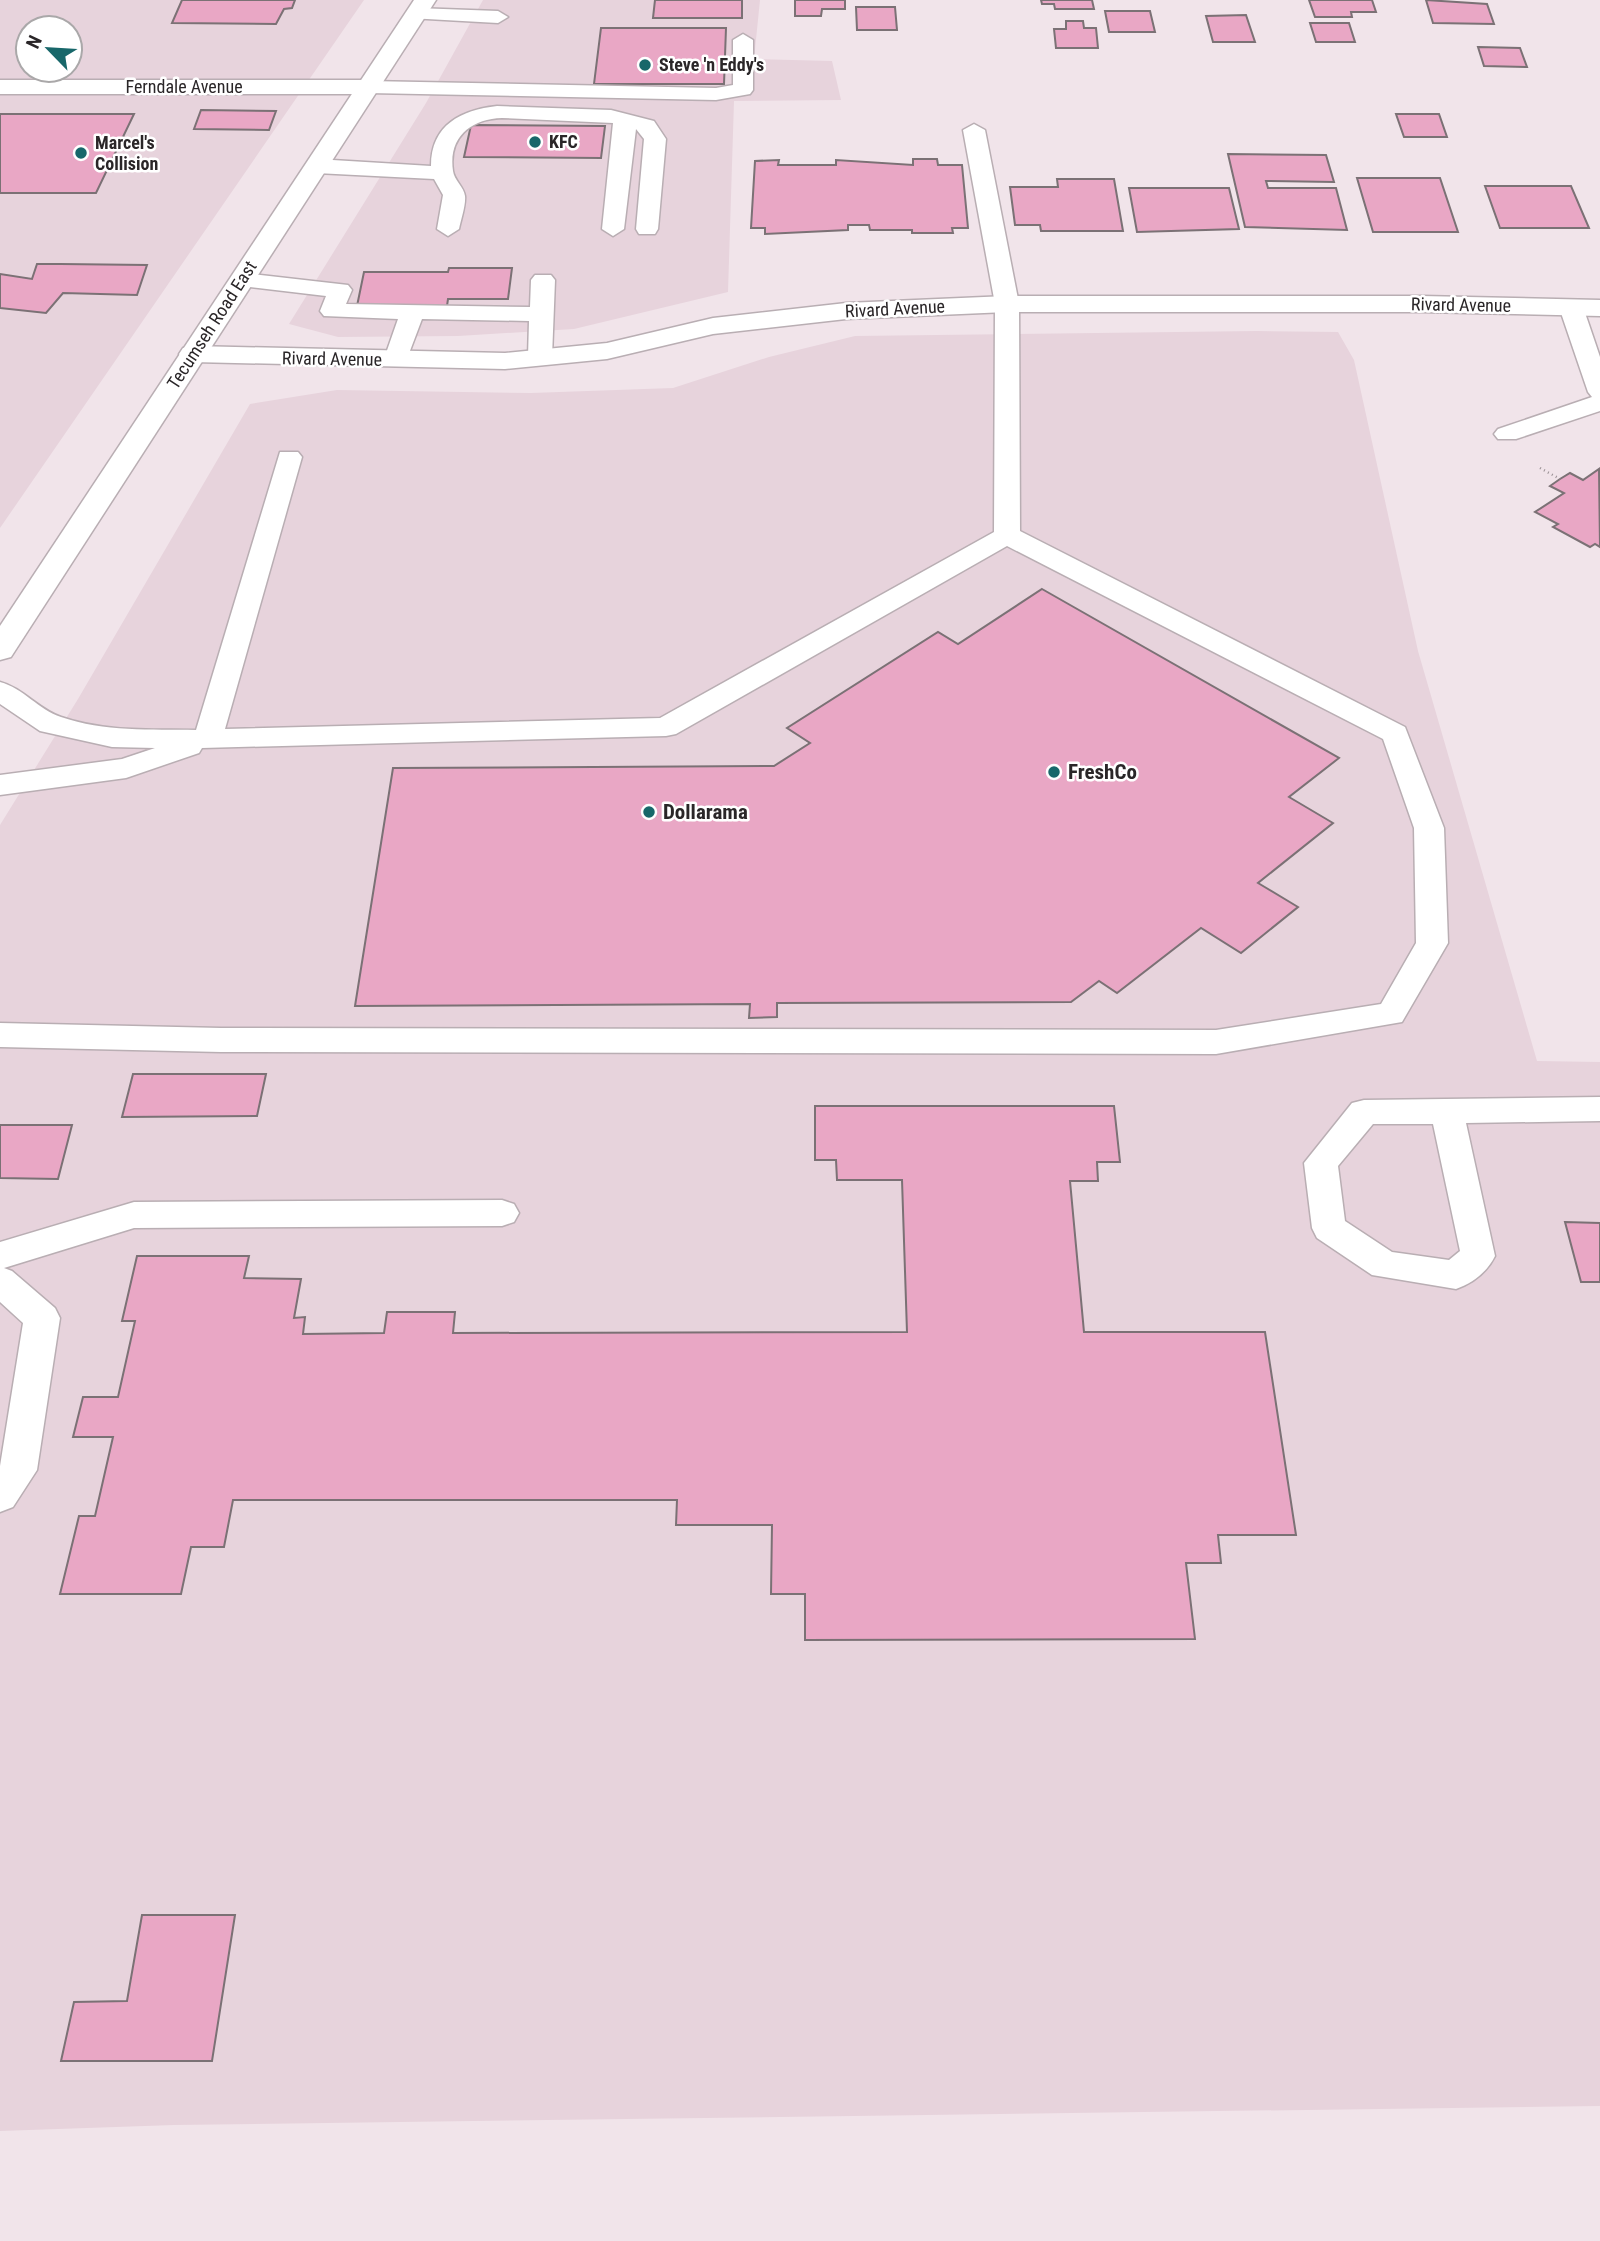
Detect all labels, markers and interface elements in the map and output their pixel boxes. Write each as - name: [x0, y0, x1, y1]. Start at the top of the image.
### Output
- north arrow: [14, 14, 84, 84]
- text: N: [21, 32, 47, 52]
- place label: Steve 'n Eddy's: [659, 54, 764, 75]
- marker: Steve 'n Eddy's: [637, 57, 653, 73]
- street label: Ferndale Avenue: [125, 76, 243, 97]
- place label: KFC: [549, 131, 578, 152]
- place label: Marcel's Collision: [95, 132, 158, 174]
- marker: KFC: [527, 134, 543, 150]
- marker: Marcel's Collision: [73, 145, 89, 161]
- street label: Tecumseh Road East: [162, 257, 261, 393]
- street label: Rivard Avenue: [1411, 293, 1511, 316]
- street label: Rivard Avenue: [844, 295, 945, 322]
- street label: Rivard Avenue: [282, 347, 382, 370]
- place label: FreshCo: [1068, 760, 1137, 784]
- marker: FreshCo: [1046, 764, 1062, 780]
- place label: Dollarama: [663, 800, 748, 824]
- marker: Dollarama: [641, 804, 657, 820]

